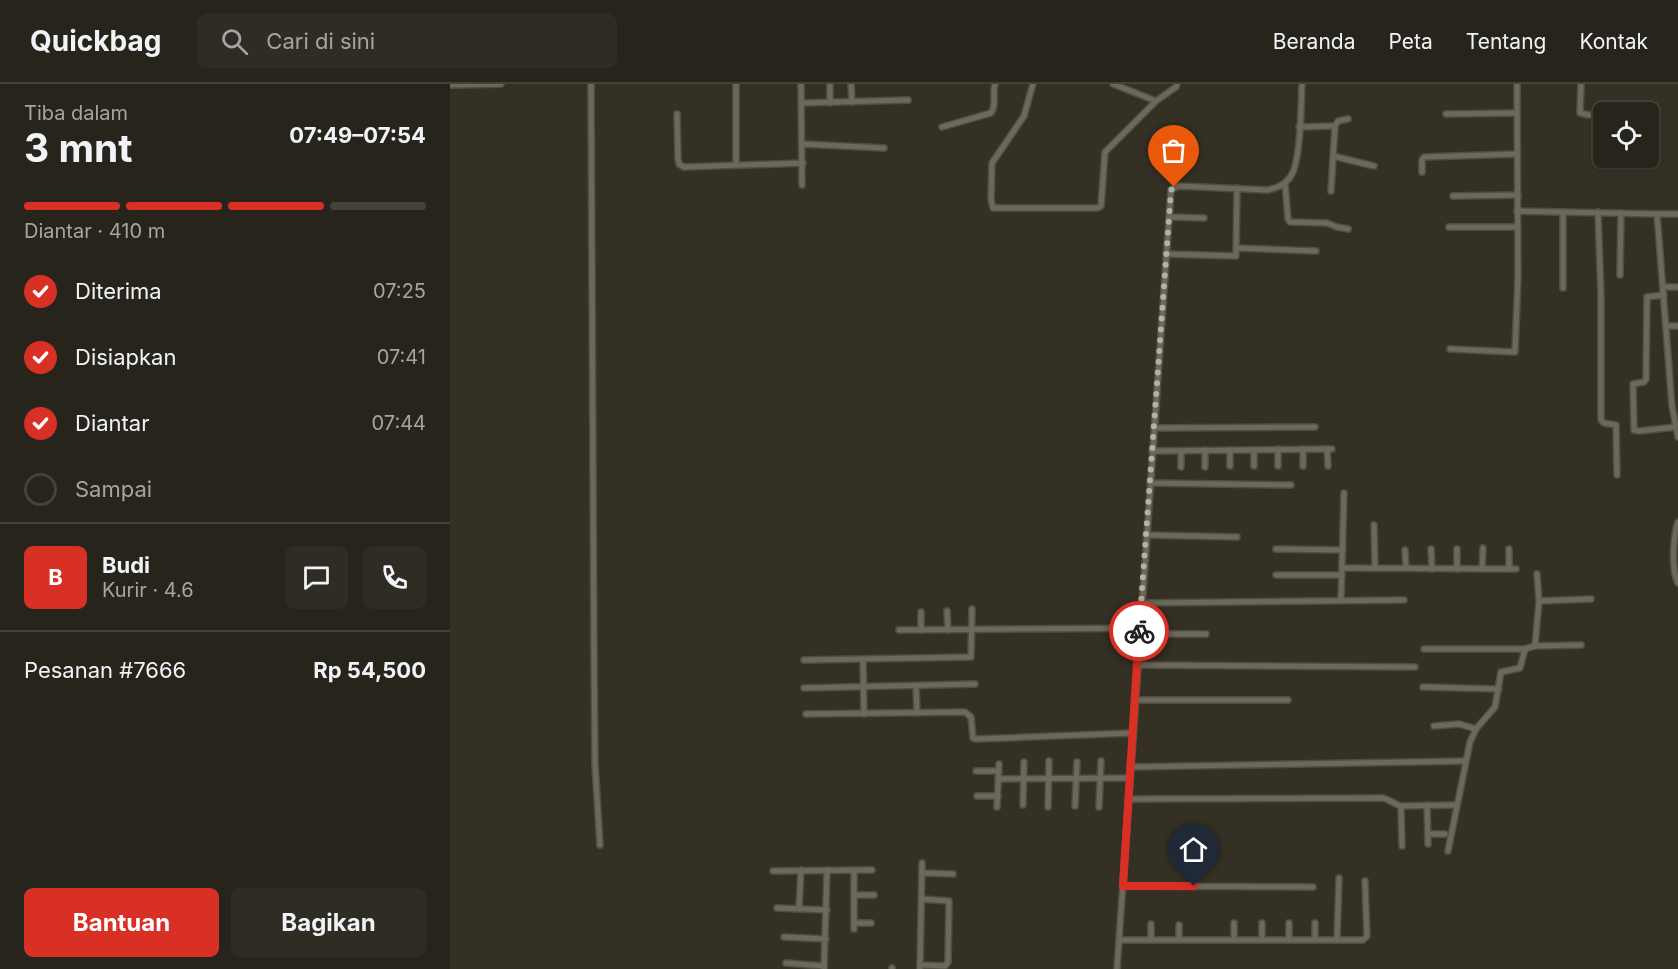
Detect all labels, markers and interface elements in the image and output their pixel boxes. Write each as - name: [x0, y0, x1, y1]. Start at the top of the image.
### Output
- search box: [197, 14, 617, 68]
- text: Quickbag: [30, 24, 161, 58]
- icon: search: [218, 25, 251, 58]
- text: Cari di sini: [266, 28, 375, 54]
- text: Beranda: [1273, 29, 1355, 54]
- text: Peta: [1388, 29, 1433, 54]
- text: Tentang: [1466, 29, 1546, 54]
- text: Kontak: [1579, 29, 1648, 54]
- text: Tiba dalam: [24, 101, 128, 125]
- map controls: [1593, 102, 1659, 168]
- button: locate: [1593, 102, 1659, 168]
- text: 07:49–07:54: [289, 122, 426, 148]
- text: 3 mnt: [24, 124, 133, 171]
- pin: [1148, 125, 1199, 187]
- icon: bag: [1157, 134, 1190, 167]
- text: Diantar · 410 m: [24, 219, 165, 243]
- icon: check: [24, 275, 57, 308]
- text: Diterima: [75, 278, 162, 304]
- text: 07:25: [373, 279, 426, 303]
- icon: check: [24, 341, 57, 374]
- text: Disiapkan: [75, 344, 176, 370]
- text: 07:41: [377, 345, 426, 369]
- icon: check: [24, 407, 57, 440]
- text: Diantar: [75, 410, 150, 436]
- text: 07:44: [372, 411, 426, 435]
- text: Sampai: [75, 476, 152, 502]
- button: chat: [285, 546, 348, 609]
- button: phone: [363, 546, 426, 609]
- text: Budi: [102, 552, 150, 578]
- text: B: [48, 564, 63, 590]
- text: Kurir · 4.6: [102, 578, 194, 602]
- courier: [1109, 601, 1169, 661]
- icon: bike: [1123, 615, 1156, 648]
- text: Pesanan #7666: [24, 657, 186, 683]
- text: Rp 54,500: [313, 657, 426, 683]
- pin: [1168, 824, 1219, 886]
- icon: home: [1177, 833, 1210, 866]
- button: Bantuan: [24, 888, 219, 957]
- button: Bagikan: [231, 888, 426, 957]

